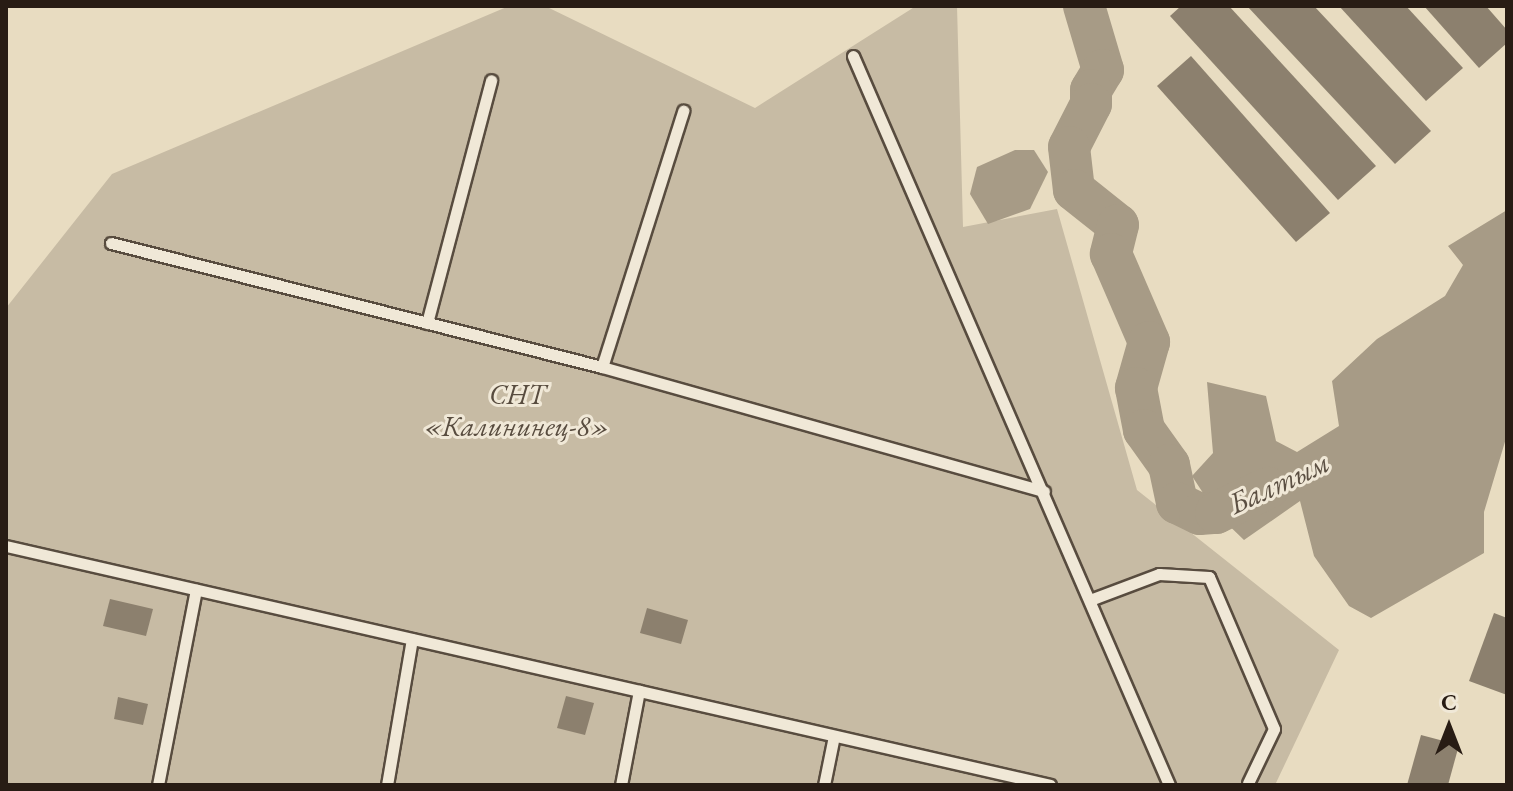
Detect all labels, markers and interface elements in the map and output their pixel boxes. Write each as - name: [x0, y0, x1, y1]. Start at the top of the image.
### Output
- park label: СНТ «Калининец-8»: [425, 377, 609, 443]
- water label: Балтым: [1223, 444, 1335, 522]
- north arrow: [1409, 687, 1489, 767]
- text: С: [1441, 688, 1457, 717]

